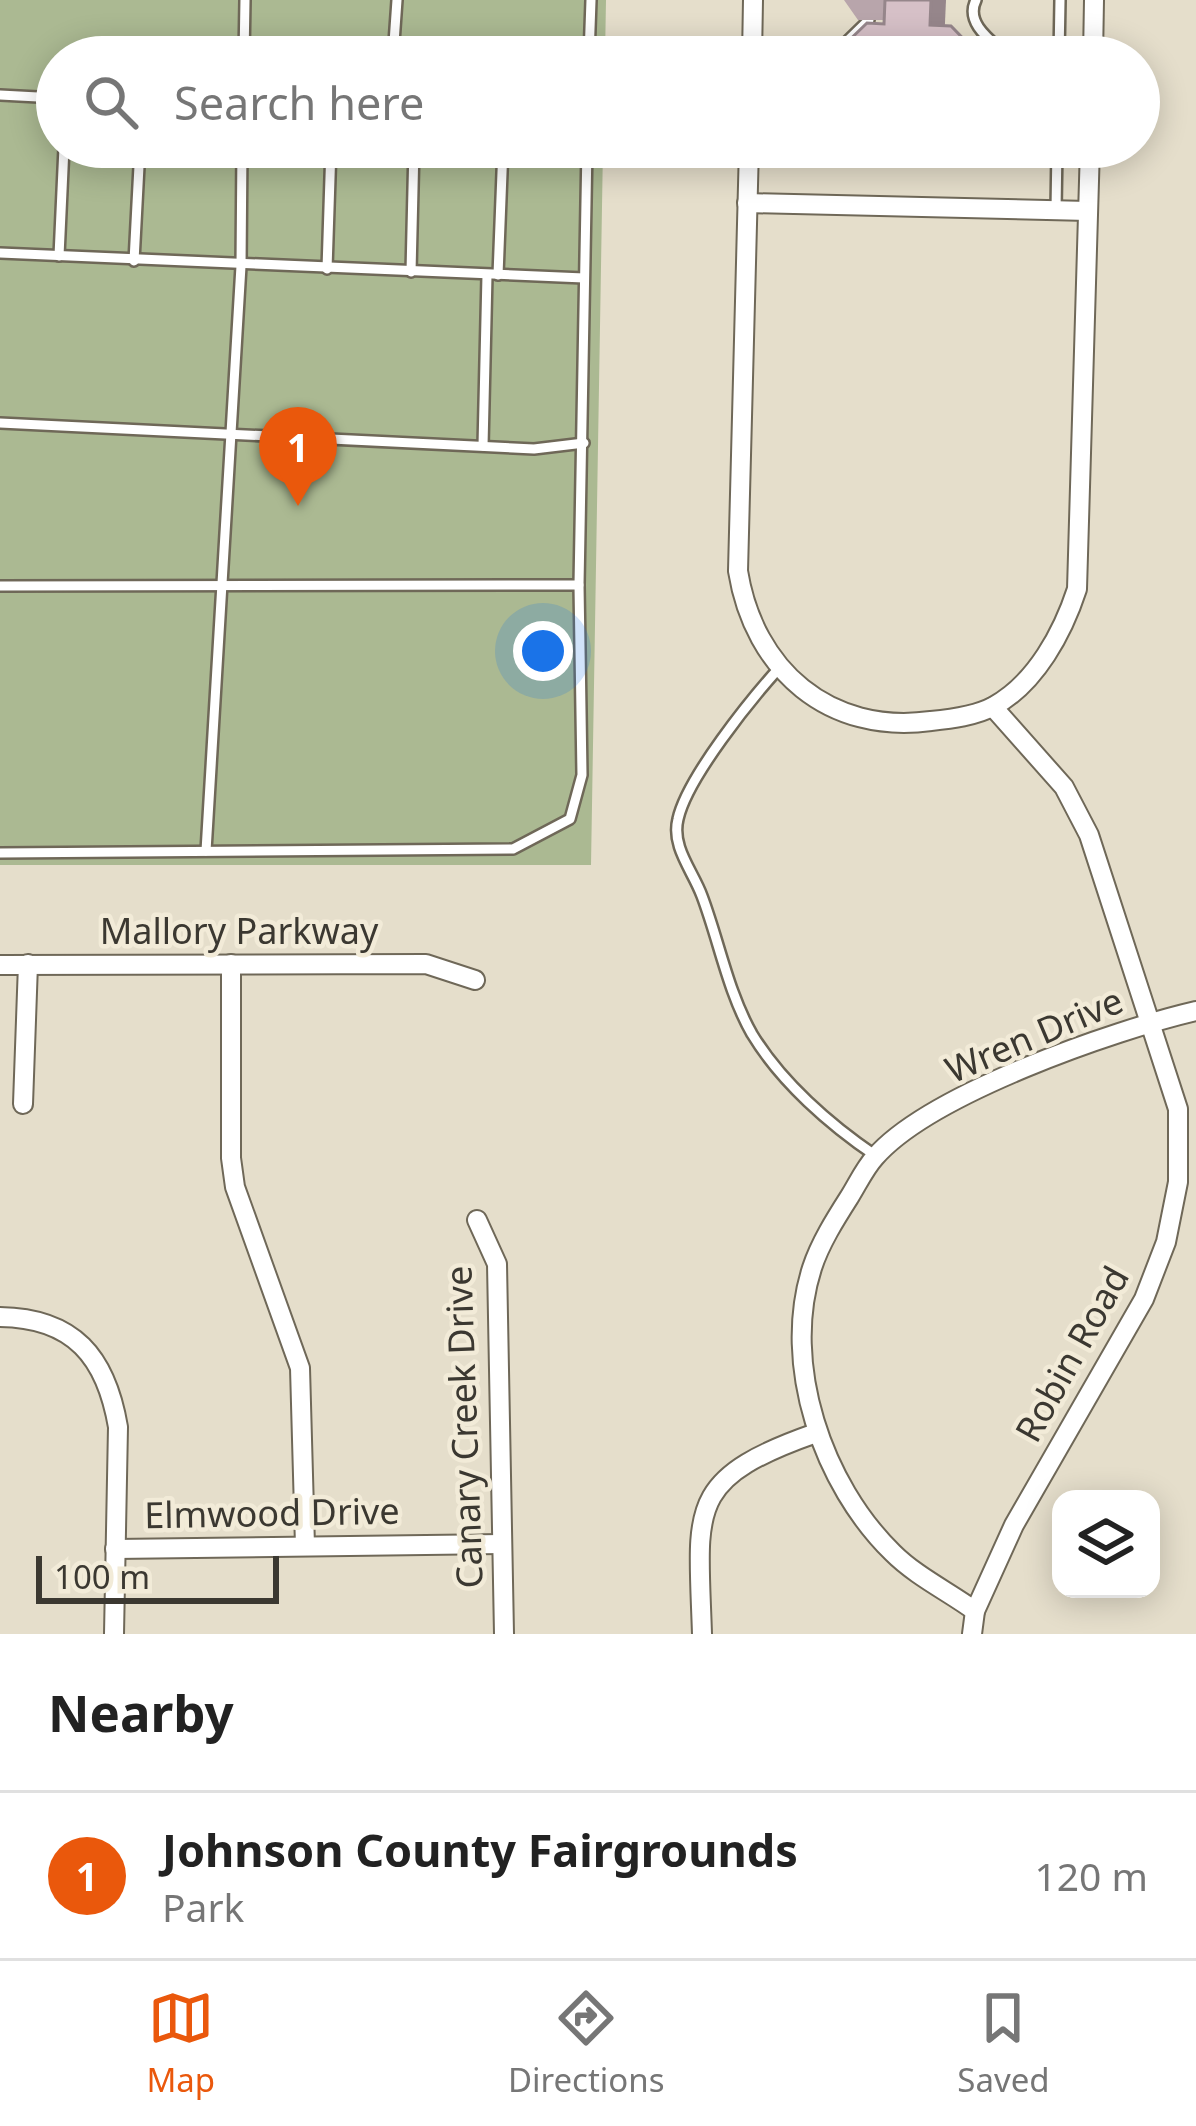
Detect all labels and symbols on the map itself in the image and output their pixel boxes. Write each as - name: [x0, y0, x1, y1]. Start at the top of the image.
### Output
- pin: 1: [259, 407, 337, 506]
- your location: [513, 621, 573, 681]
- street label: Mallory Parkway: [100, 906, 379, 955]
- street label: Wren Drive: [938, 975, 1130, 1094]
- street label: Robin Road: [1003, 1257, 1140, 1450]
- street label: Canary Creek Drive: [433, 1265, 494, 1589]
- street label: Elmwood Drive: [144, 1486, 400, 1539]
- scale bar: [36, 1550, 279, 1603]

